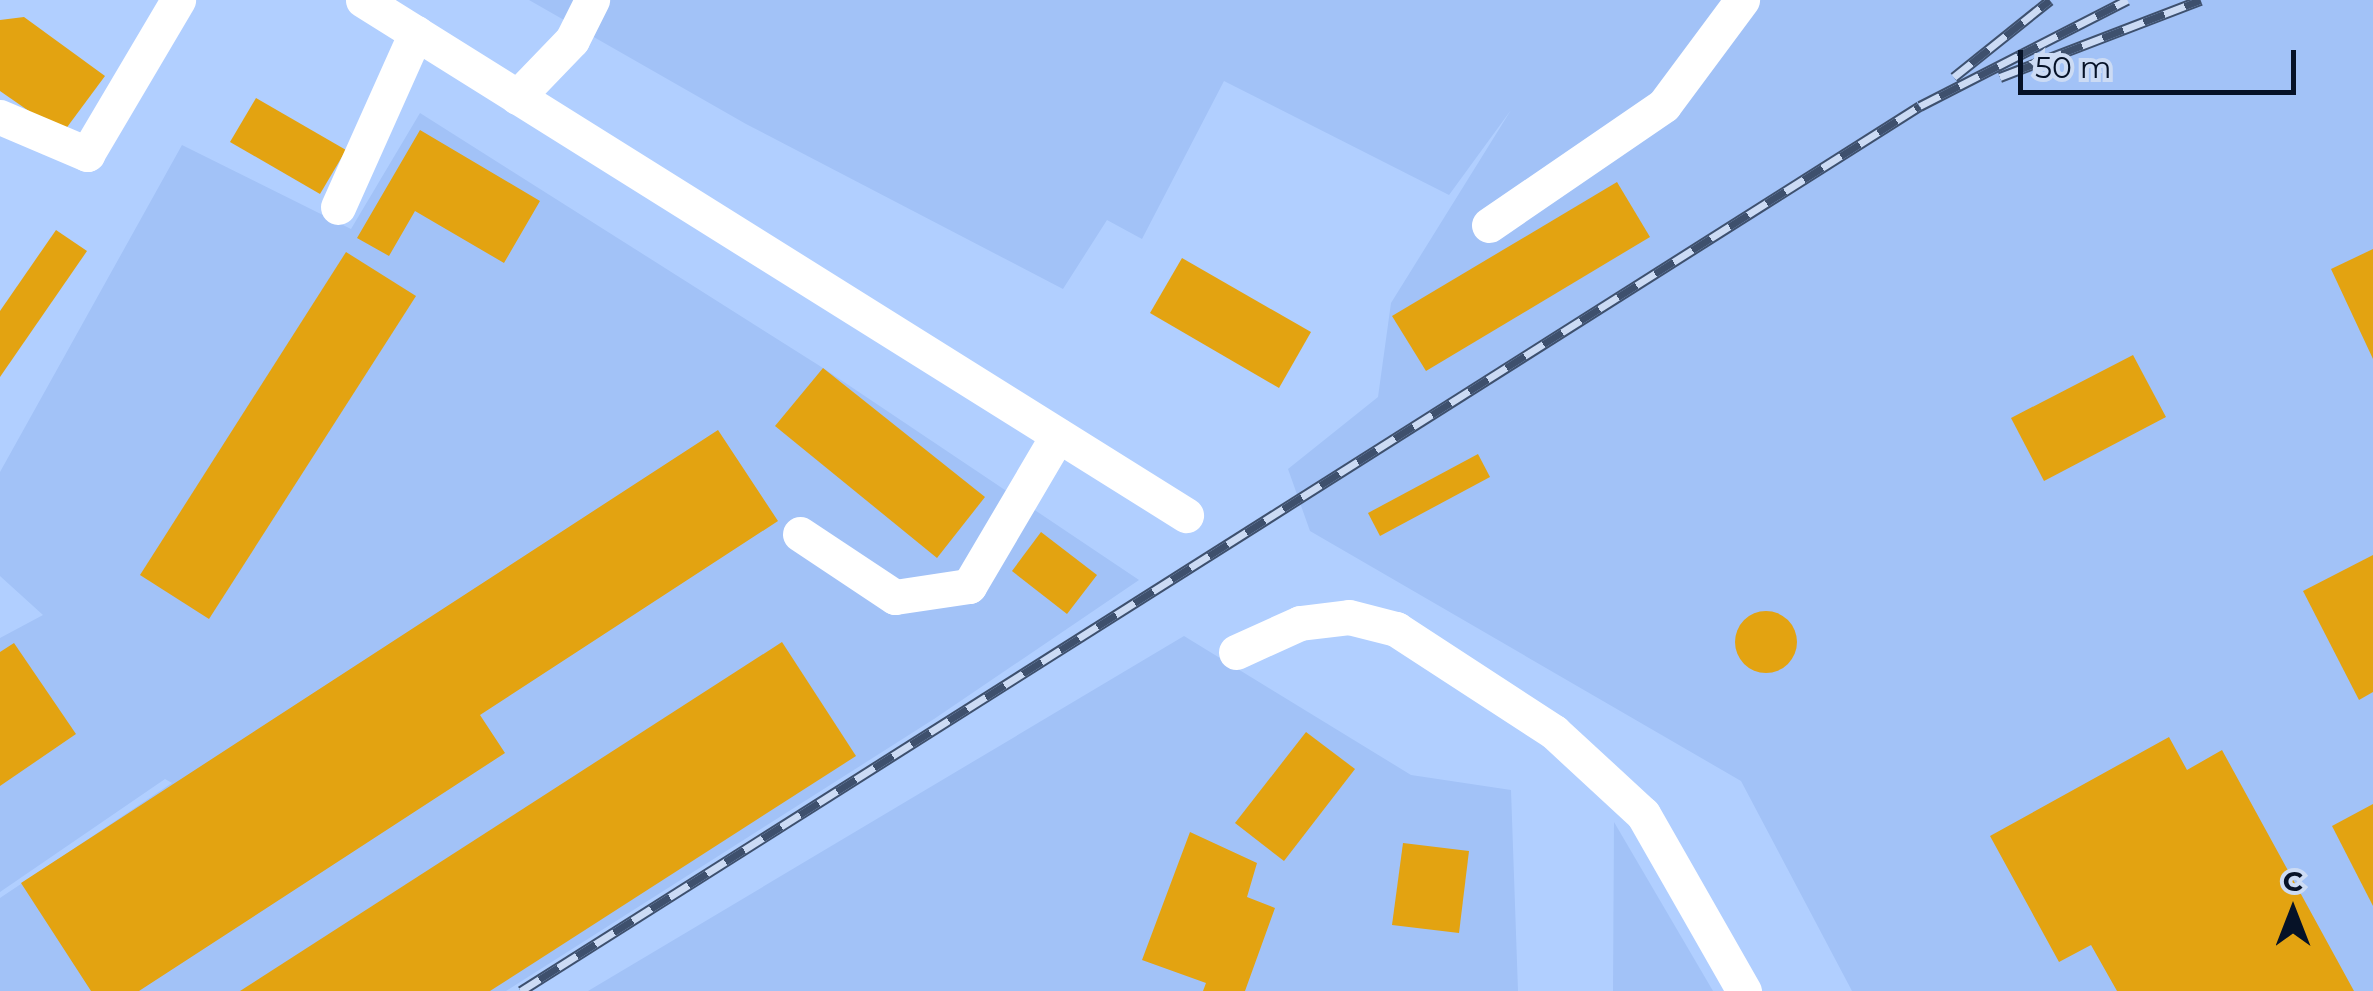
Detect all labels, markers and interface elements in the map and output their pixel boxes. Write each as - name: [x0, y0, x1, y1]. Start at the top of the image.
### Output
- scale bar: [2023, 30, 2300, 92]
- text: 50 m: [2035, 49, 2112, 86]
- north arrow: [2243, 861, 2343, 961]
- text: С: [2283, 864, 2303, 898]

